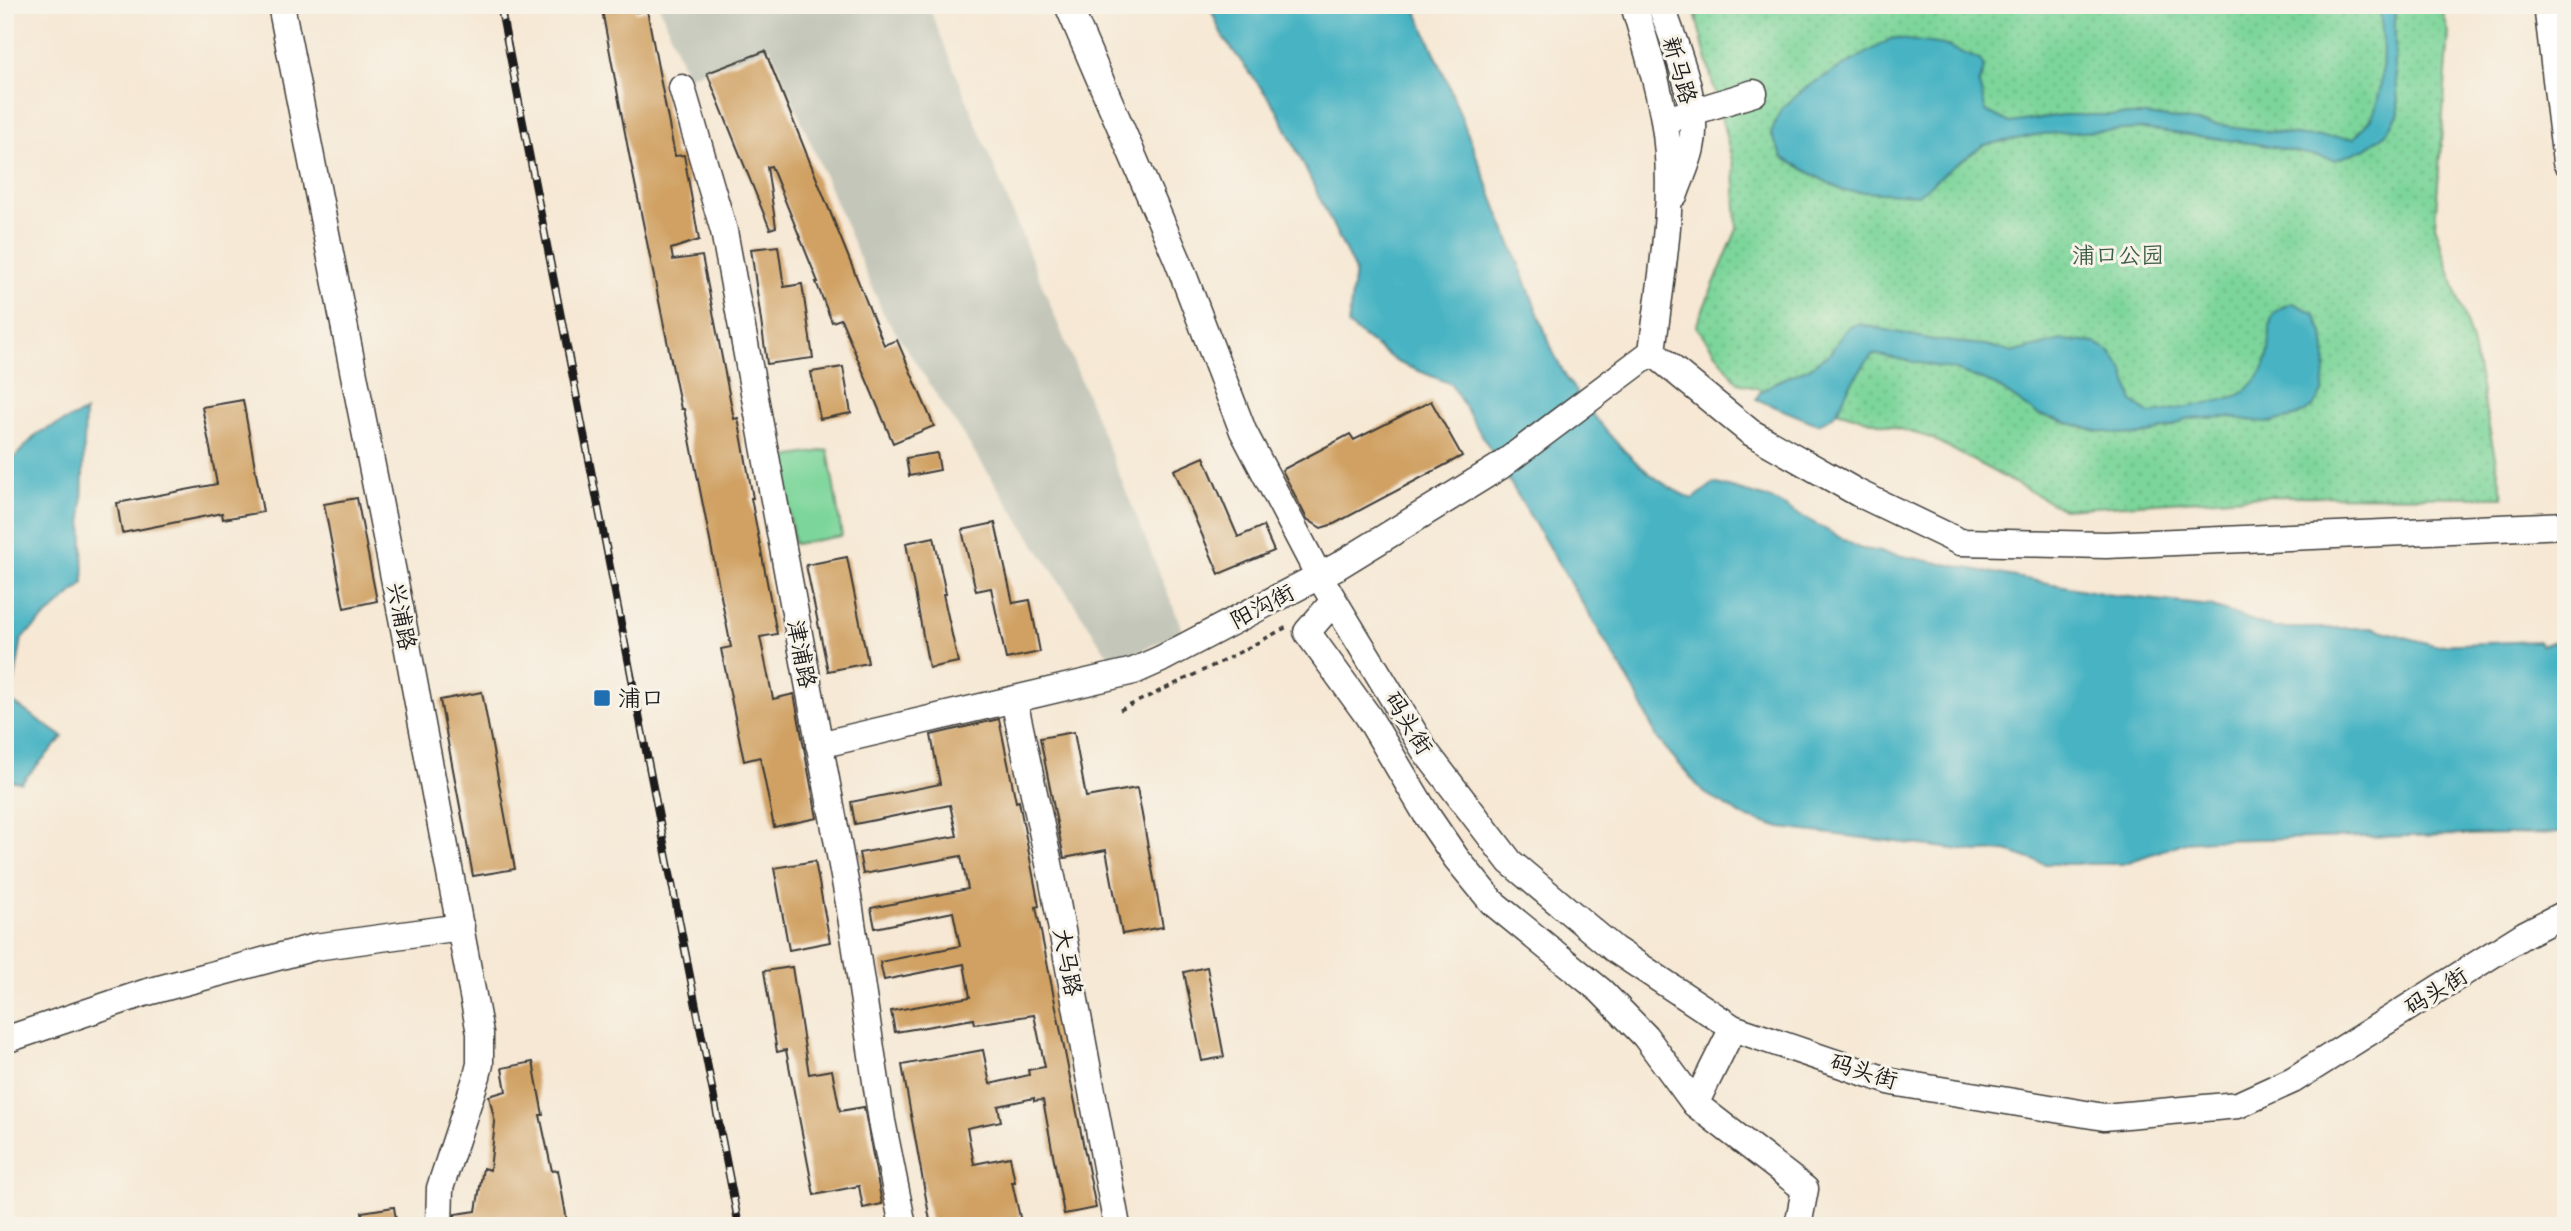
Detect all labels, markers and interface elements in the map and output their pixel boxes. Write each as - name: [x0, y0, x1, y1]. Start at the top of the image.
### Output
- street label: 新马路: [1651, 33, 1702, 109]
- park label: 浦口公园: [2072, 242, 2164, 275]
- street label: 阳沟街: [1225, 578, 1302, 640]
- street label: 兴浦路: [376, 580, 421, 654]
- street label: 津浦路: [776, 618, 821, 692]
- place label: 浦口: [618, 685, 664, 718]
- street label: 码头街: [1374, 687, 1438, 763]
- marker: 浦口: [592, 688, 612, 708]
- street label: 大马路: [1042, 926, 1087, 1000]
- street label: 码头街: [2400, 962, 2476, 1026]
- street label: 码头街: [1825, 1048, 1901, 1100]

